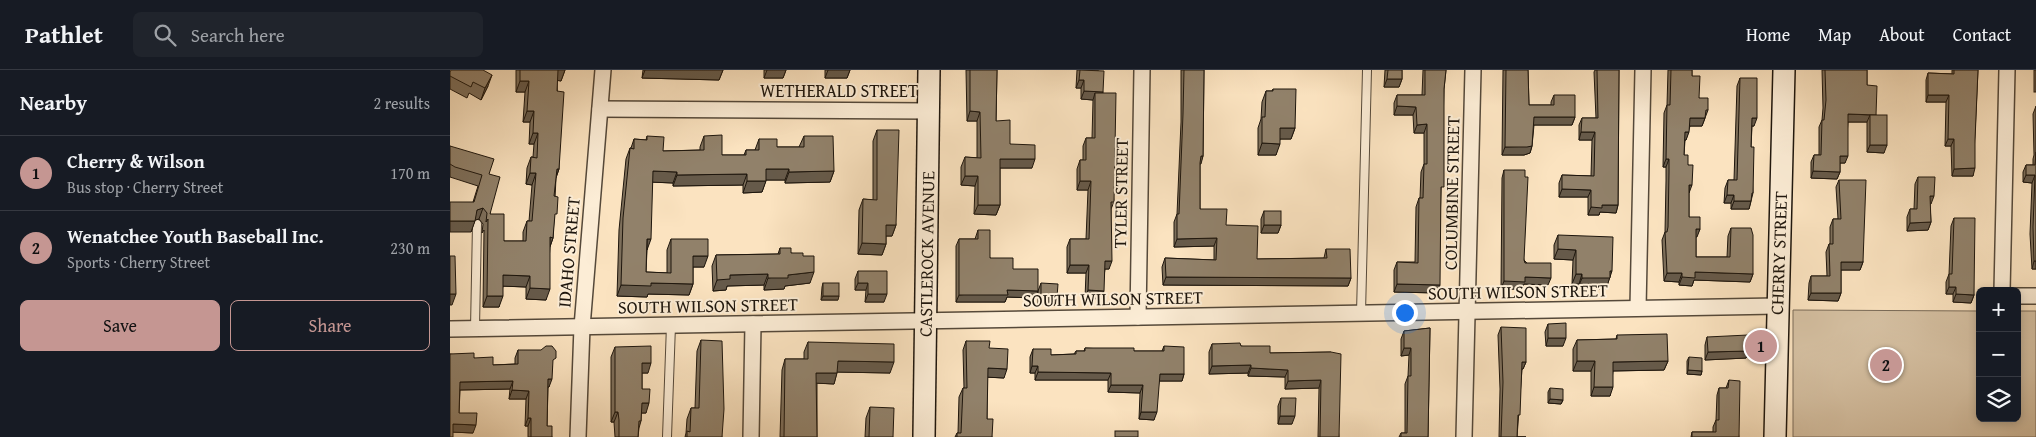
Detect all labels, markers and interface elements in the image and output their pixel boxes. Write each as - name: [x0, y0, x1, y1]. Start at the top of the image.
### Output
- search box: [133, 12, 483, 57]
- text: Pathlet: [25, 17, 103, 52]
- icon: search: [151, 21, 179, 49]
- text: Search here: [191, 21, 285, 49]
- text: Home: [1746, 21, 1790, 48]
- text: Map: [1818, 21, 1851, 48]
- text: About: [1879, 21, 1925, 48]
- text: Contact: [1953, 21, 2011, 48]
- street label: WETHERALD STREET: [760, 77, 918, 104]
- text: Nearby: [20, 87, 87, 118]
- text: 2 results: [373, 91, 430, 115]
- street label: COLUMBINE STREET: [1437, 116, 1466, 270]
- street label: TYLER STREET: [1106, 137, 1135, 249]
- text: Cherry & Wilson: [67, 147, 205, 175]
- text: 1: [32, 161, 40, 185]
- text: 170 m: [390, 161, 430, 185]
- street label: CASTLEROCK AVENUE: [912, 171, 941, 337]
- text: Bus stop · Cherry Street: [67, 175, 223, 199]
- street label: CHERRY STREET: [1763, 191, 1794, 315]
- street label: IDAHO STREET: [550, 195, 587, 309]
- text: Wenatchee Youth Baseball Inc.: [67, 222, 324, 250]
- text: 2: [32, 236, 40, 260]
- text: 230 m: [390, 236, 430, 260]
- text: Sports · Cherry Street: [67, 250, 210, 274]
- street label: SOUTH WILSON STREET: [1428, 276, 1608, 307]
- street label: SOUTH WILSON STREET: [1023, 283, 1203, 314]
- map controls: [1976, 287, 2021, 422]
- button: +: [1976, 287, 2021, 332]
- street label: SOUTH WILSON STREET: [618, 290, 798, 321]
- button: Save: [20, 300, 220, 351]
- button: Share: [230, 300, 430, 351]
- your location: [1392, 300, 1418, 326]
- pin: 1: [1745, 327, 1777, 365]
- button: −: [1976, 332, 2021, 377]
- pin: 2: [1870, 346, 1902, 384]
- button: layers: [1976, 377, 2021, 422]

